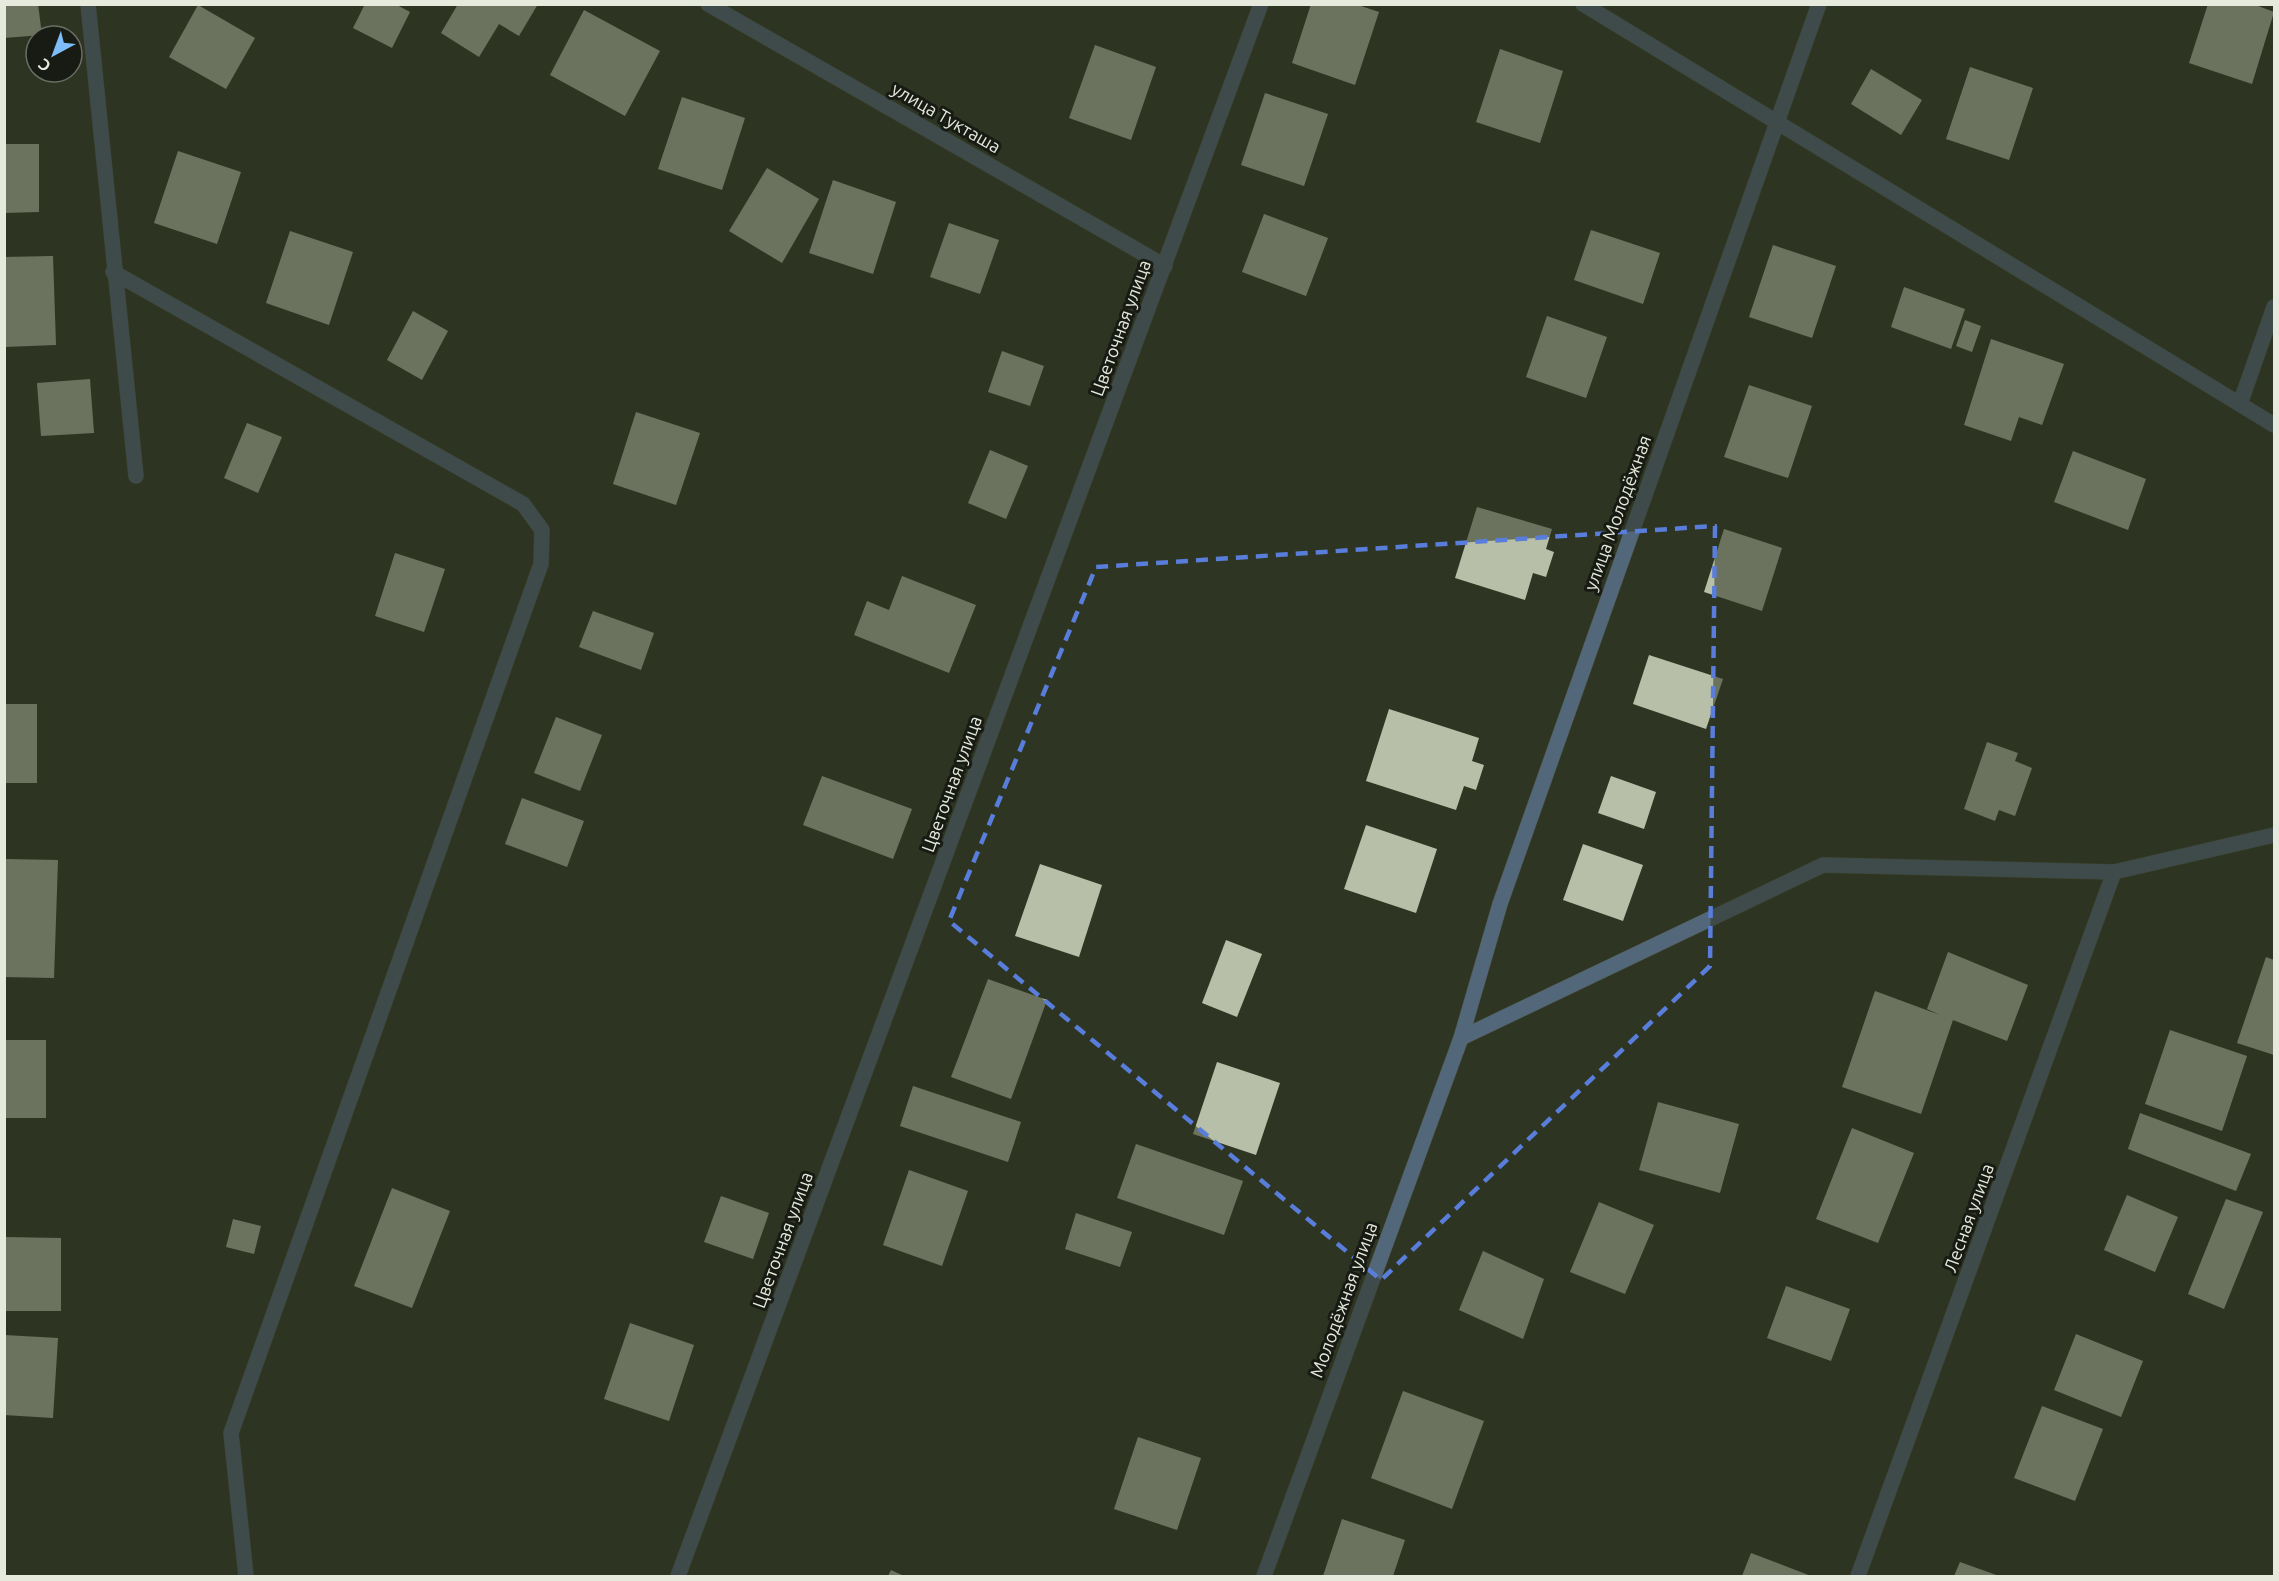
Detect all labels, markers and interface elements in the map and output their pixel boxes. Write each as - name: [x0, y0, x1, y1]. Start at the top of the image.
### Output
- north arrow: [24, 24, 84, 84]
- text: С: [34, 55, 54, 75]
- street label: улица Тукташа: [889, 78, 1004, 156]
- street label: Цветочная улица: [1086, 257, 1154, 398]
- street label: улица Молодёжная: [1580, 432, 1654, 593]
- street label: Цветочная улица: [917, 713, 985, 854]
- street label: Лесная улица: [1939, 1161, 1997, 1274]
- street label: Цветочная улица: [748, 1169, 816, 1310]
- street label: Молодёжная улица: [1306, 1219, 1380, 1380]

